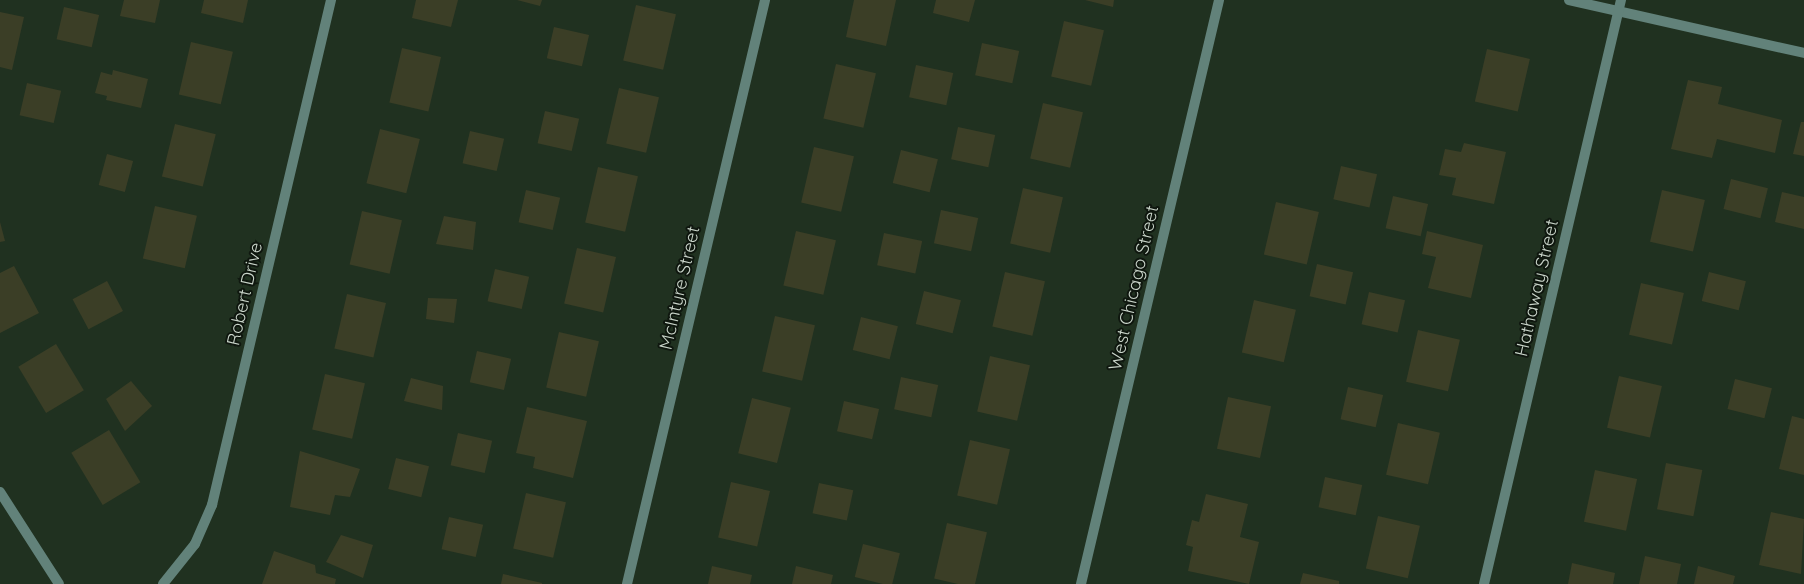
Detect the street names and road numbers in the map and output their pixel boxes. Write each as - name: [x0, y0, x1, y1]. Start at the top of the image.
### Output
- street label: West Chicago Street: [1105, 203, 1163, 373]
- street label: Hathaway Street: [1511, 217, 1563, 359]
- street label: McIntyre Street: [655, 224, 705, 352]
- street label: Robert Drive: [223, 240, 267, 348]

